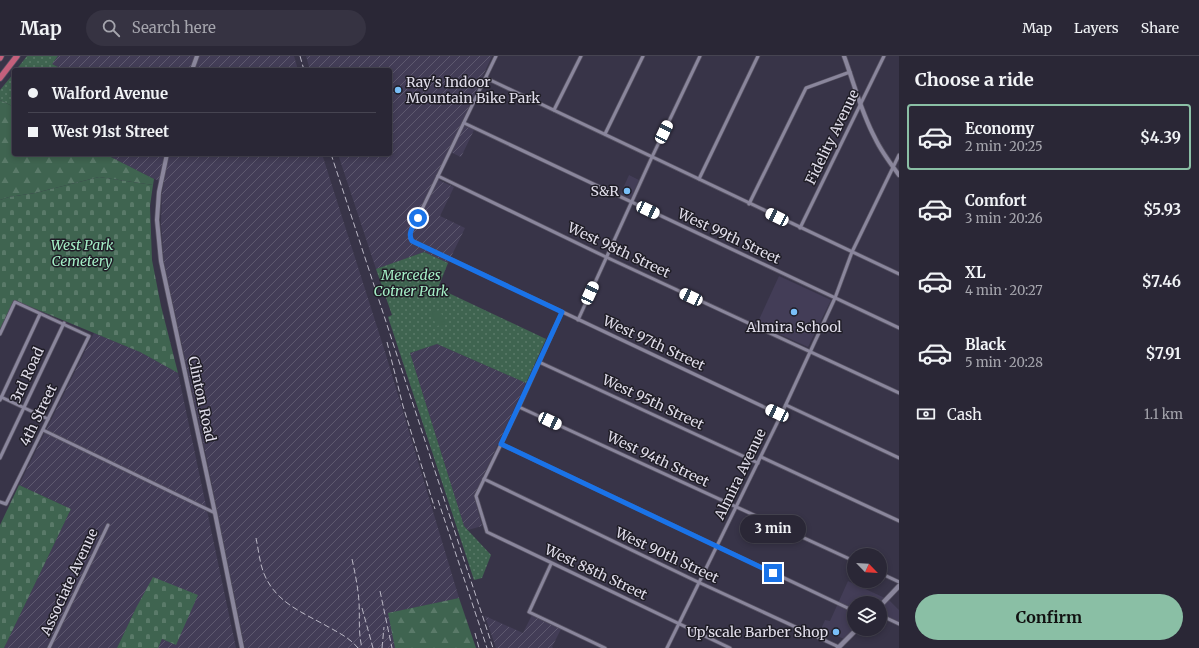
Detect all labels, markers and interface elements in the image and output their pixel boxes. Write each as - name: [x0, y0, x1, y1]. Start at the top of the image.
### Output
- search box: [86, 10, 366, 46]
- text: Map: [20, 16, 62, 40]
- icon: search: [100, 17, 122, 39]
- text: Search here: [132, 18, 216, 37]
- text: Map: [1022, 19, 1052, 37]
- text: Layers: [1074, 19, 1119, 37]
- text: Share: [1141, 19, 1179, 37]
- text: Choose a ride: [915, 68, 1034, 91]
- place label: Ray's Indoor Mountain Bike Park: [406, 73, 540, 107]
- text: Walford Avenue: [52, 84, 168, 103]
- marker: Ray's Indoor Mountain Bike Park: [393, 85, 403, 95]
- street label: Fidelity Avenue: [801, 87, 863, 187]
- car: [653, 119, 675, 145]
- icon: car: [917, 119, 953, 155]
- text: Economy: [965, 119, 1034, 138]
- text: West 91st Street: [52, 122, 169, 141]
- text: $4.39: [1140, 128, 1181, 147]
- text: 2 min · 20:25: [965, 138, 1043, 155]
- place label: S&R: [591, 182, 619, 200]
- marker: S&R: [622, 186, 632, 196]
- icon: car: [917, 191, 953, 227]
- text: Comfort: [965, 191, 1026, 210]
- car: [635, 199, 661, 221]
- text: $5.93: [1143, 200, 1181, 219]
- street label: West 99th Street: [674, 204, 784, 268]
- car: [764, 206, 790, 228]
- route start: [409, 209, 427, 227]
- text: 3 min · 20:26: [965, 210, 1043, 227]
- street label: West 98th Street: [564, 218, 674, 282]
- park label: West Park Cemetery: [51, 236, 114, 270]
- icon: car: [917, 263, 953, 299]
- text: XL: [965, 263, 986, 282]
- park label: Mercedes Cotner Park: [374, 266, 449, 300]
- text: $7.46: [1142, 272, 1181, 291]
- car: [579, 280, 601, 306]
- text: 4 min · 20:27: [965, 282, 1043, 299]
- car: [678, 286, 704, 308]
- marker: Almira School: [789, 307, 799, 317]
- street label: West 97th Street: [599, 311, 708, 375]
- place label: Almira School: [745, 318, 842, 336]
- icon: car: [917, 335, 953, 371]
- text: Black: [965, 335, 1006, 354]
- street label: 3rd Road: [6, 344, 48, 406]
- text: $7.91: [1145, 344, 1181, 363]
- text: 5 min · 20:28: [965, 354, 1043, 371]
- street label: Clinton Road: [184, 355, 220, 444]
- street label: West 95th Street: [598, 370, 707, 434]
- street label: 4th Street: [15, 381, 61, 449]
- car: [764, 402, 790, 424]
- icon: cash: [915, 403, 937, 425]
- text: Cash: [947, 405, 982, 424]
- text: 1.1 km: [1144, 406, 1183, 423]
- car: [537, 410, 563, 432]
- street label: Almira Avenue: [710, 426, 770, 523]
- street label: West 94th Street: [603, 427, 713, 491]
- callout: 3 min: [740, 515, 806, 543]
- text: 3 min: [755, 520, 791, 537]
- street label: West 90th Street: [612, 523, 722, 587]
- street label: Associate Avenue: [36, 526, 102, 639]
- street label: West 88th Street: [541, 540, 651, 604]
- north arrow: [847, 548, 887, 588]
- map controls: [847, 548, 887, 636]
- route end: [764, 564, 782, 582]
- button: Confirm: [915, 594, 1183, 640]
- button: layers: [847, 596, 887, 636]
- place label: Up'scale Barber Shop: [687, 623, 828, 641]
- marker: Up'scale Barber Shop: [831, 627, 841, 637]

